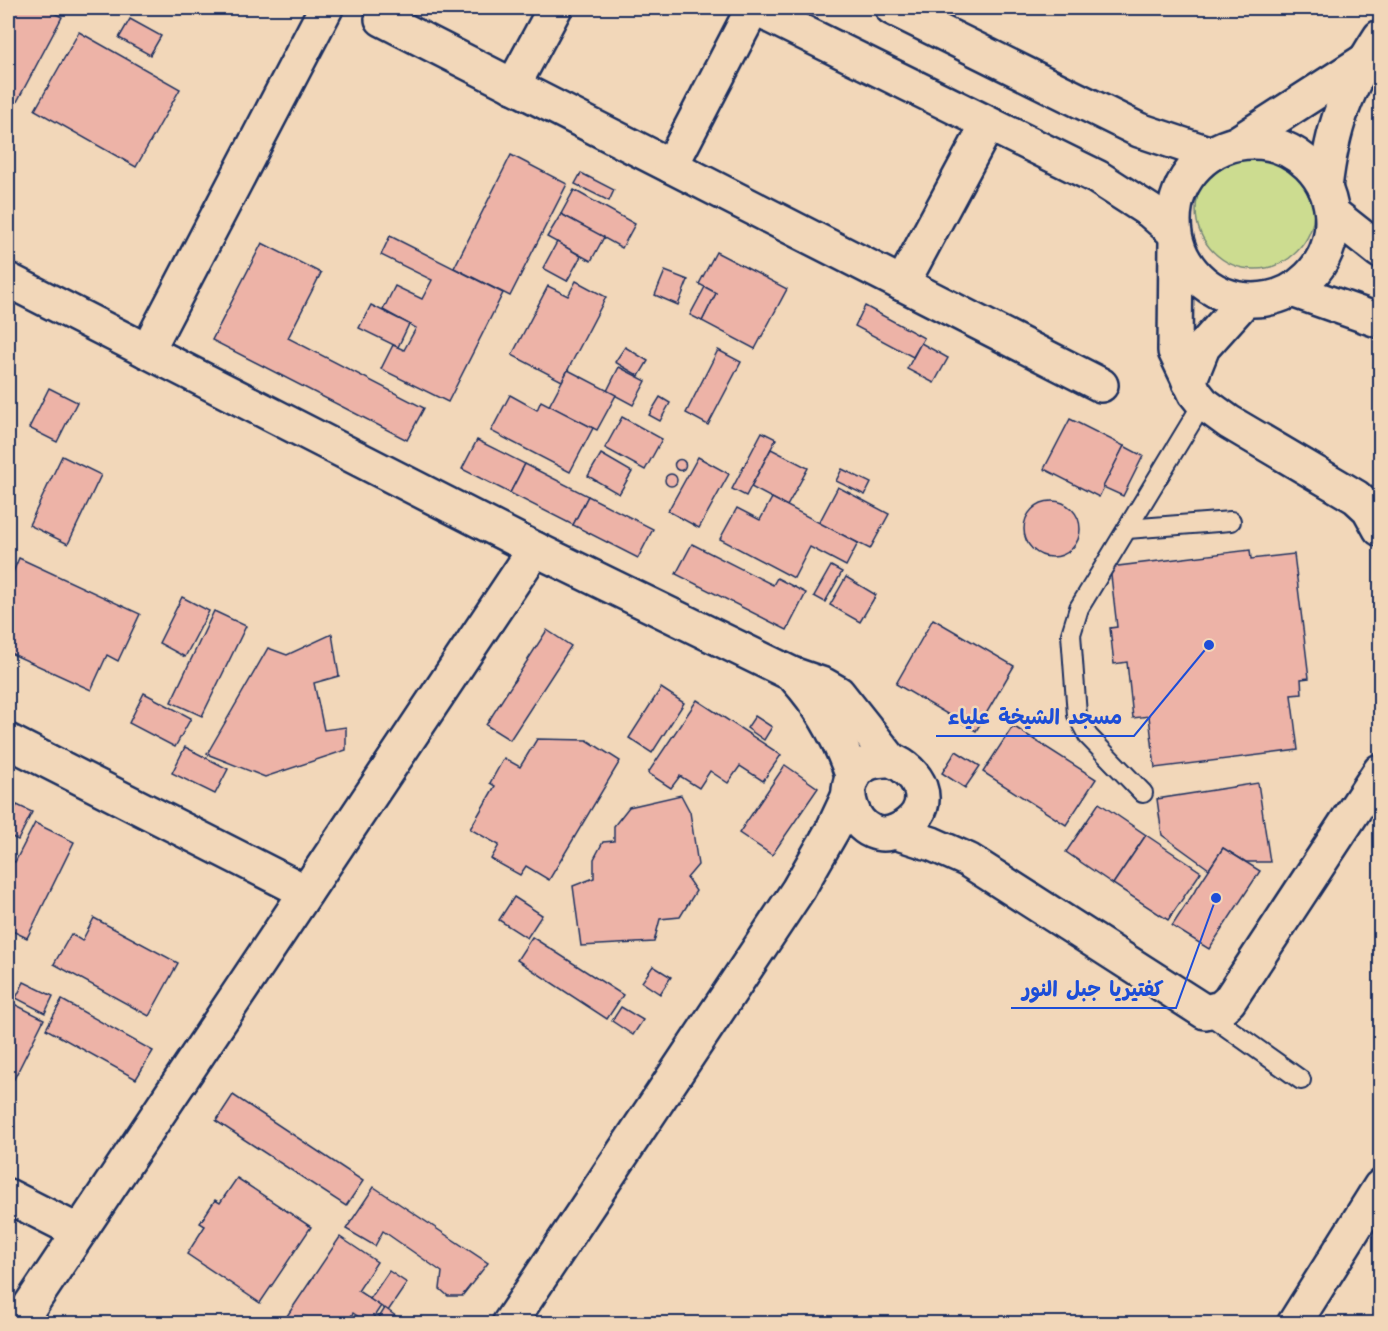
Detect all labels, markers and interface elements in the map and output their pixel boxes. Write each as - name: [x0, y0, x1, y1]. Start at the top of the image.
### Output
- callout: مسجد الشيخة علياء: [936, 697, 1134, 736]
- text: مسجد الشيخة علياء: [948, 703, 1122, 732]
- callout: كفتيريا جبل النور: [1011, 969, 1176, 1008]
- text: كفتيريا جبل النور: [1020, 975, 1164, 1004]

